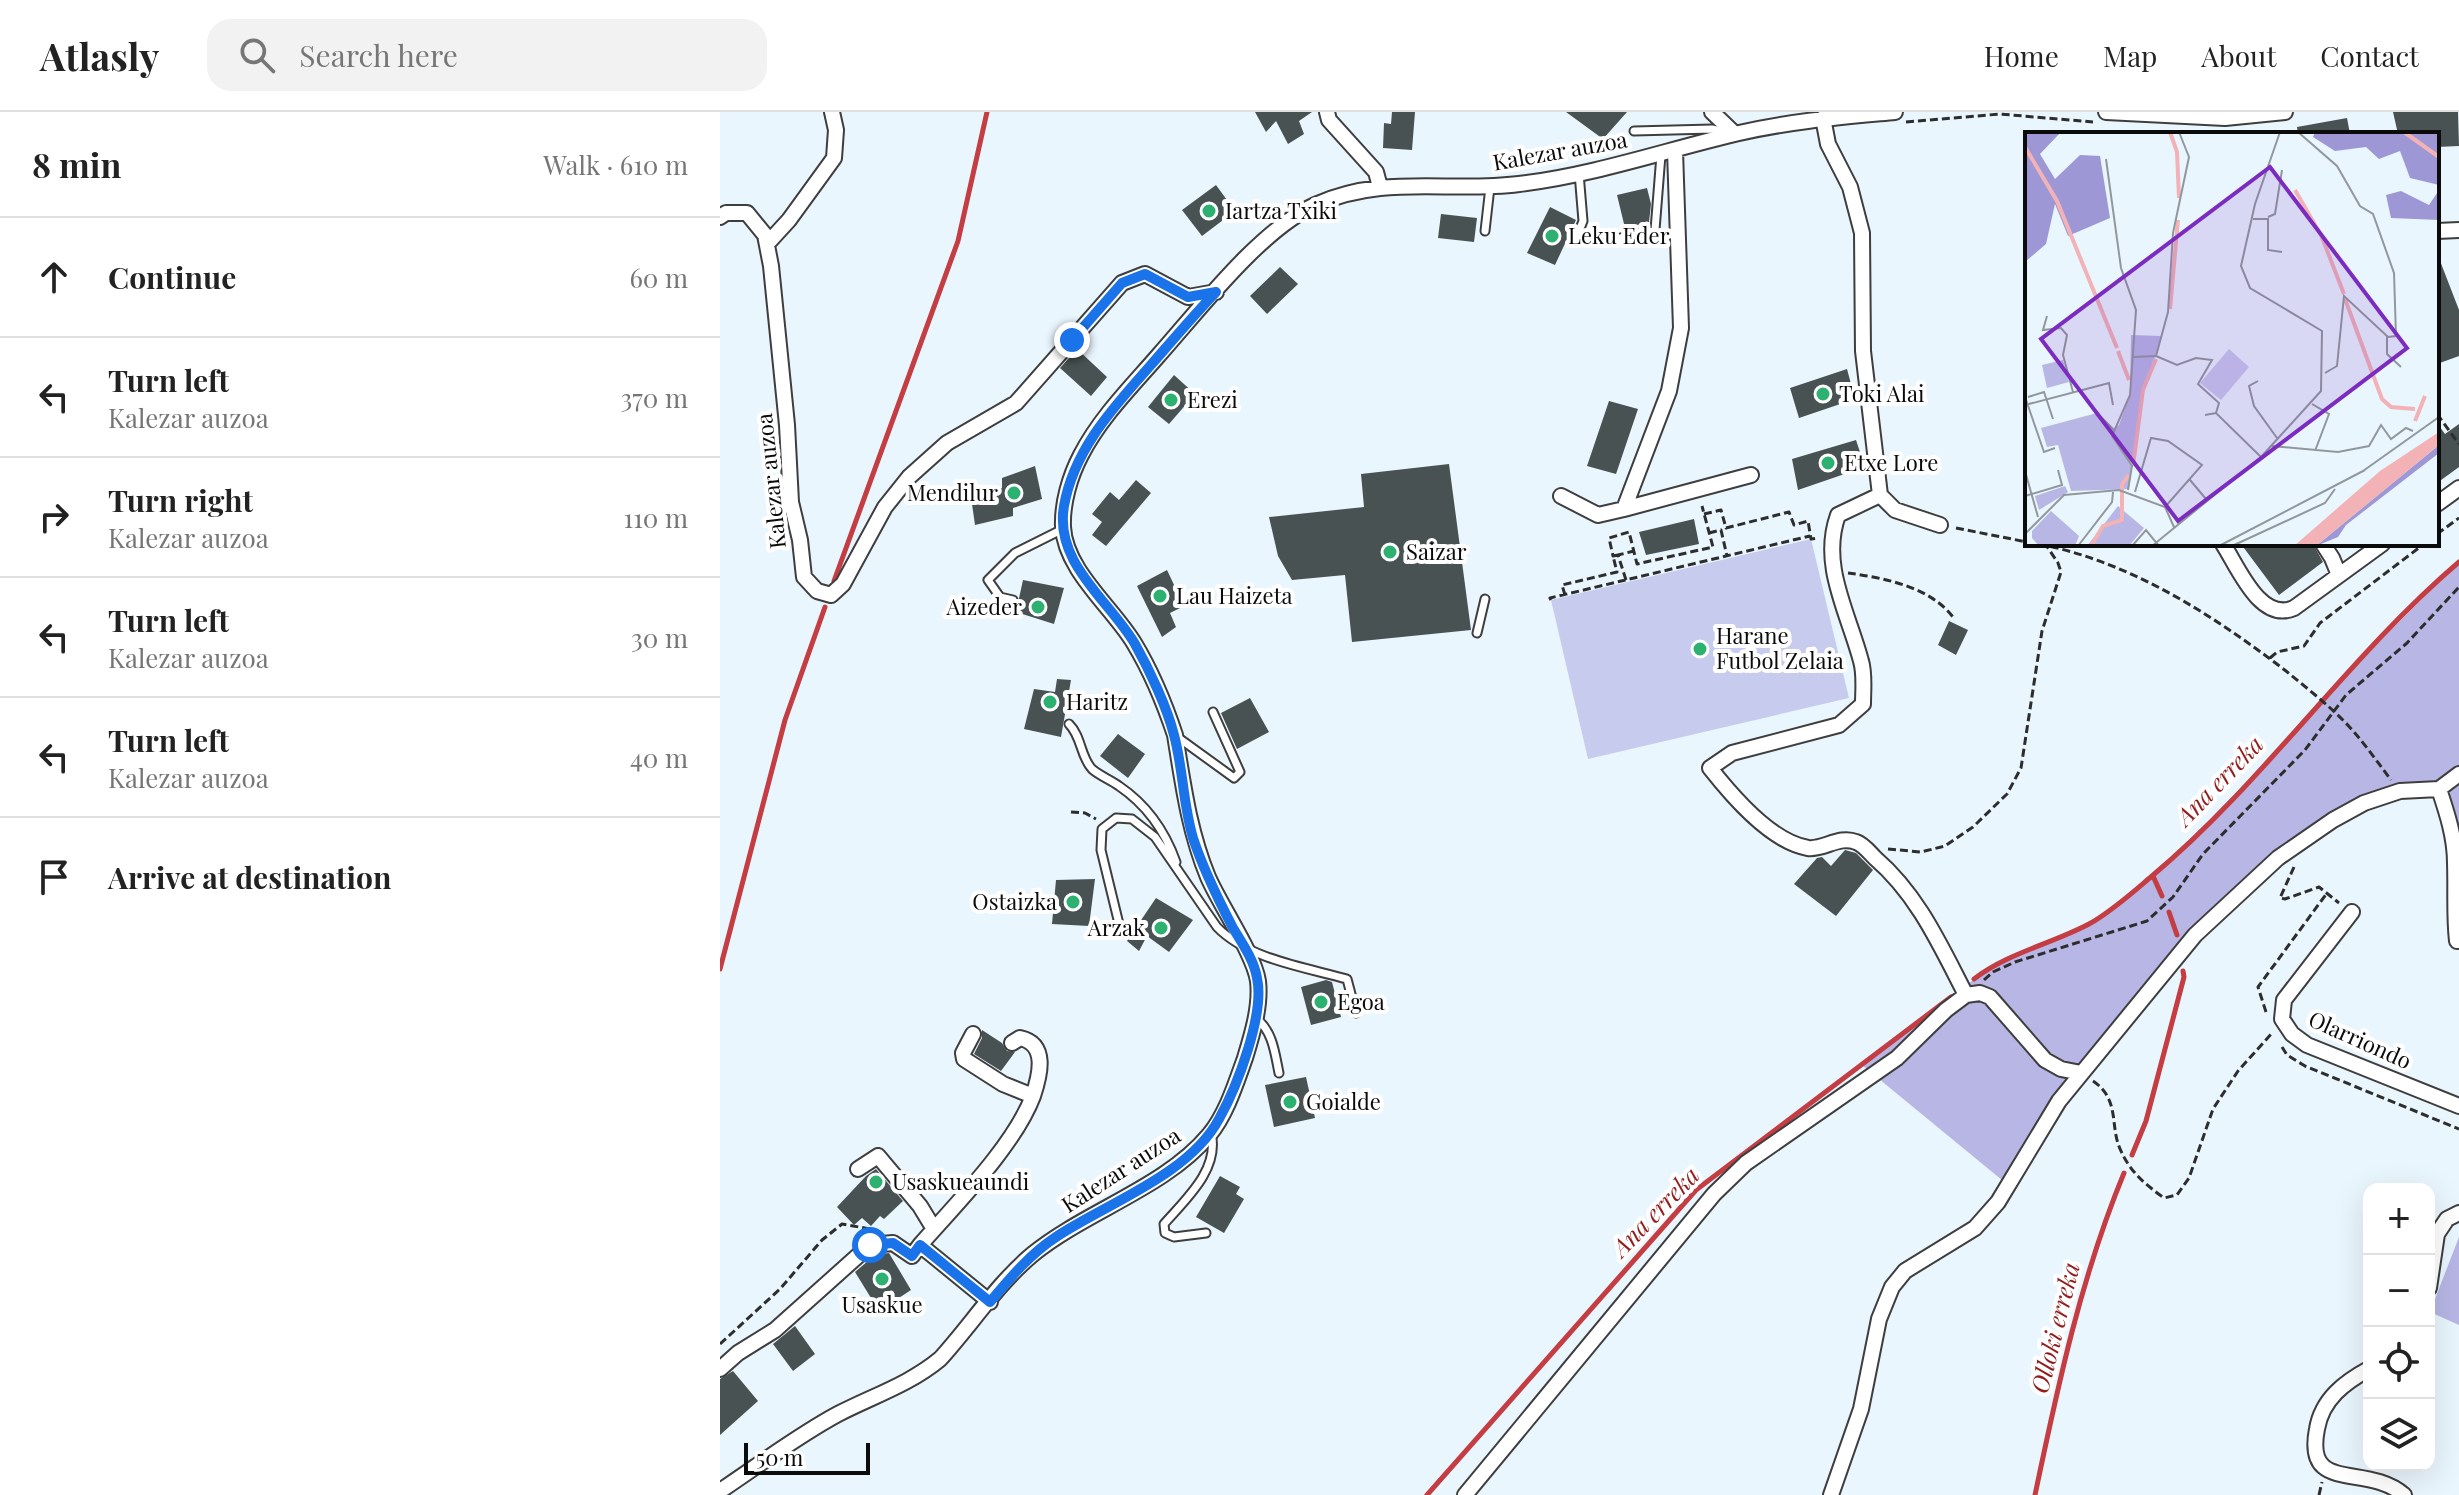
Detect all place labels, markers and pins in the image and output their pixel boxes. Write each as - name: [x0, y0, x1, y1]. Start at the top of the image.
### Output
- place label: Iartza Txiki: [1225, 195, 1337, 225]
- marker: Iartza Txiki: [1200, 202, 1218, 220]
- place label: Leku Eder: [1568, 220, 1670, 250]
- marker: Leku Eder: [1543, 227, 1561, 245]
- place label: Toki Alai: [1839, 378, 1924, 408]
- place label: Erezi: [1187, 384, 1238, 414]
- marker: Toki Alai: [1814, 385, 1832, 403]
- marker: Erezi: [1162, 391, 1180, 409]
- place label: Etxe Lore: [1844, 447, 1938, 477]
- marker: Etxe Lore: [1819, 454, 1837, 472]
- place label: Mendilur: [907, 477, 998, 507]
- marker: Mendilur: [1005, 484, 1023, 502]
- place label: Saizar: [1406, 536, 1467, 566]
- marker: Saizar: [1381, 543, 1399, 561]
- place label: Lau Haizeta: [1176, 580, 1292, 610]
- marker: Lau Haizeta: [1151, 587, 1169, 605]
- place label: Aizeder: [945, 591, 1022, 621]
- marker: Aizeder: [1029, 598, 1047, 616]
- place label: Harane Futbol Zelaia: [1716, 620, 1844, 675]
- marker: Harane Futbol Zelaia: [1691, 640, 1709, 658]
- place label: Haritz: [1066, 686, 1128, 716]
- marker: Haritz: [1041, 693, 1059, 711]
- place label: Ostaizka: [972, 886, 1057, 916]
- marker: Ostaizka: [1064, 893, 1082, 911]
- place label: Arzak: [1087, 912, 1145, 942]
- marker: Arzak: [1152, 919, 1170, 937]
- place label: Egoa: [1337, 986, 1385, 1016]
- marker: Egoa: [1312, 993, 1330, 1011]
- place label: Goialde: [1306, 1086, 1381, 1116]
- marker: Goialde: [1281, 1093, 1299, 1111]
- place label: Usaskueaundi: [892, 1166, 1029, 1196]
- marker: Usaskueaundi: [867, 1173, 885, 1191]
- marker: Usaskue: [873, 1270, 891, 1288]
- place label: Usaskue: [841, 1289, 923, 1319]

